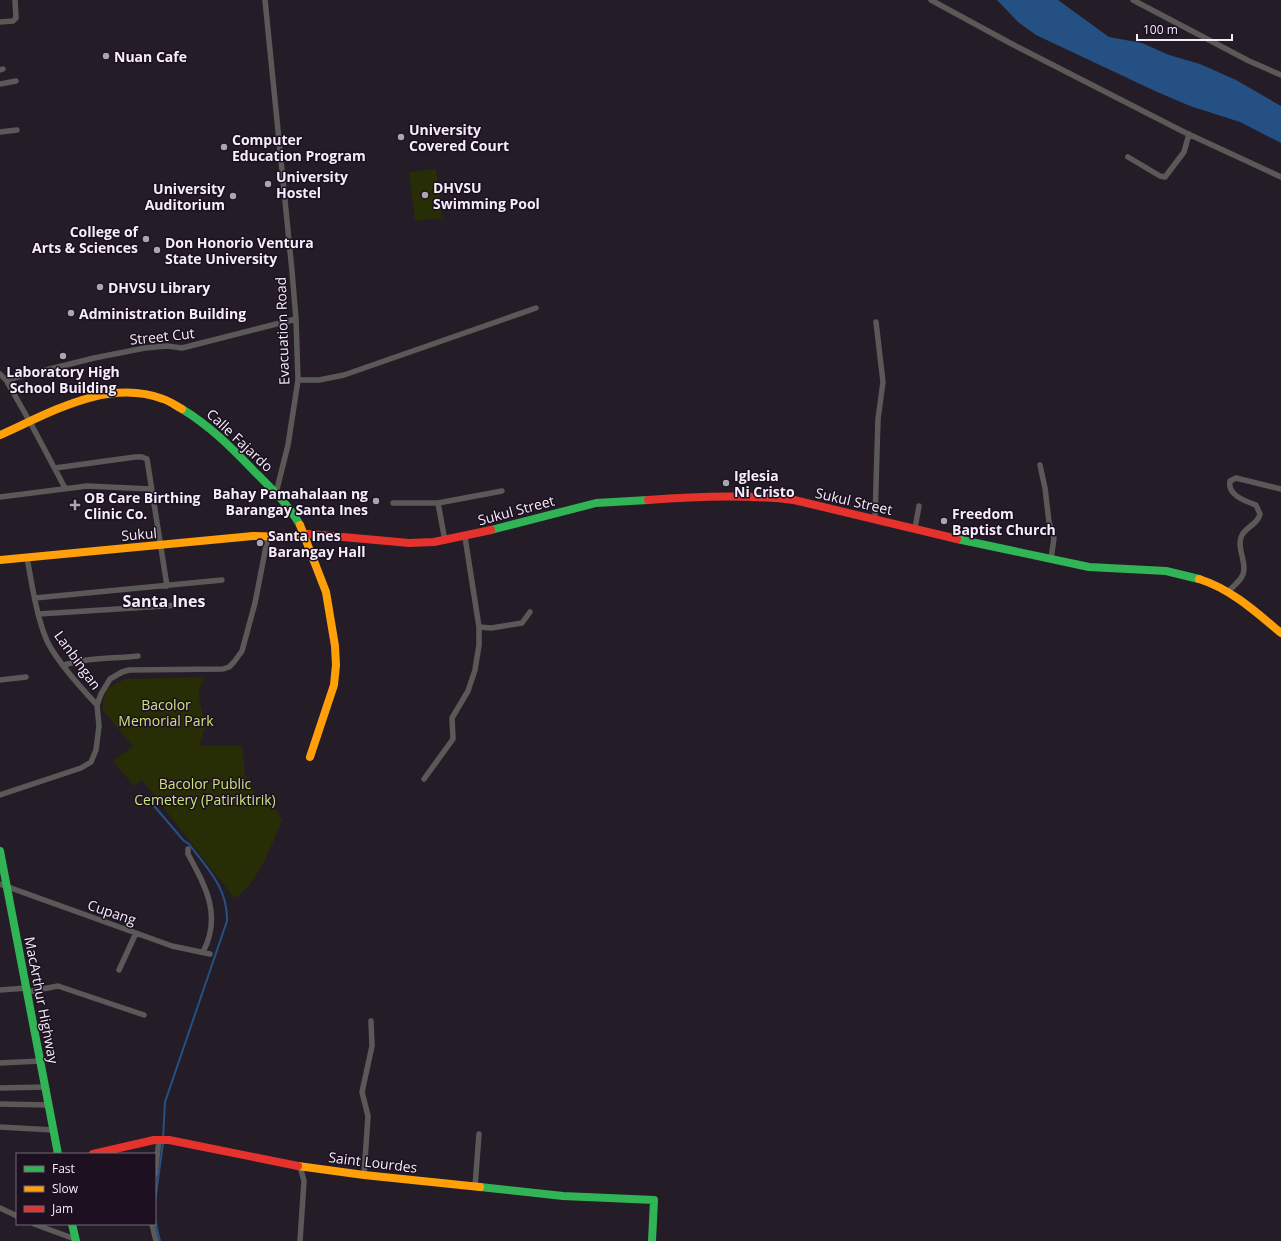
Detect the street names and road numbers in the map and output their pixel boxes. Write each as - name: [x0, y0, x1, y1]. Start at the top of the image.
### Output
- street label: Evacuation Road: [271, 277, 293, 385]
- street label: Street Cut: [129, 323, 195, 349]
- street label: Calle Fajardo: [203, 404, 277, 476]
- street label: Sukul Street: [814, 483, 894, 519]
- street label: Sukul Street: [476, 491, 556, 529]
- street label: Sukul: [120, 523, 158, 545]
- street label: Lanbingan: [50, 627, 106, 693]
- street label: Cupang: [85, 895, 139, 929]
- street label: MacArthur Highway: [20, 935, 64, 1066]
- street label: Saint Lourdes: [328, 1147, 419, 1177]

